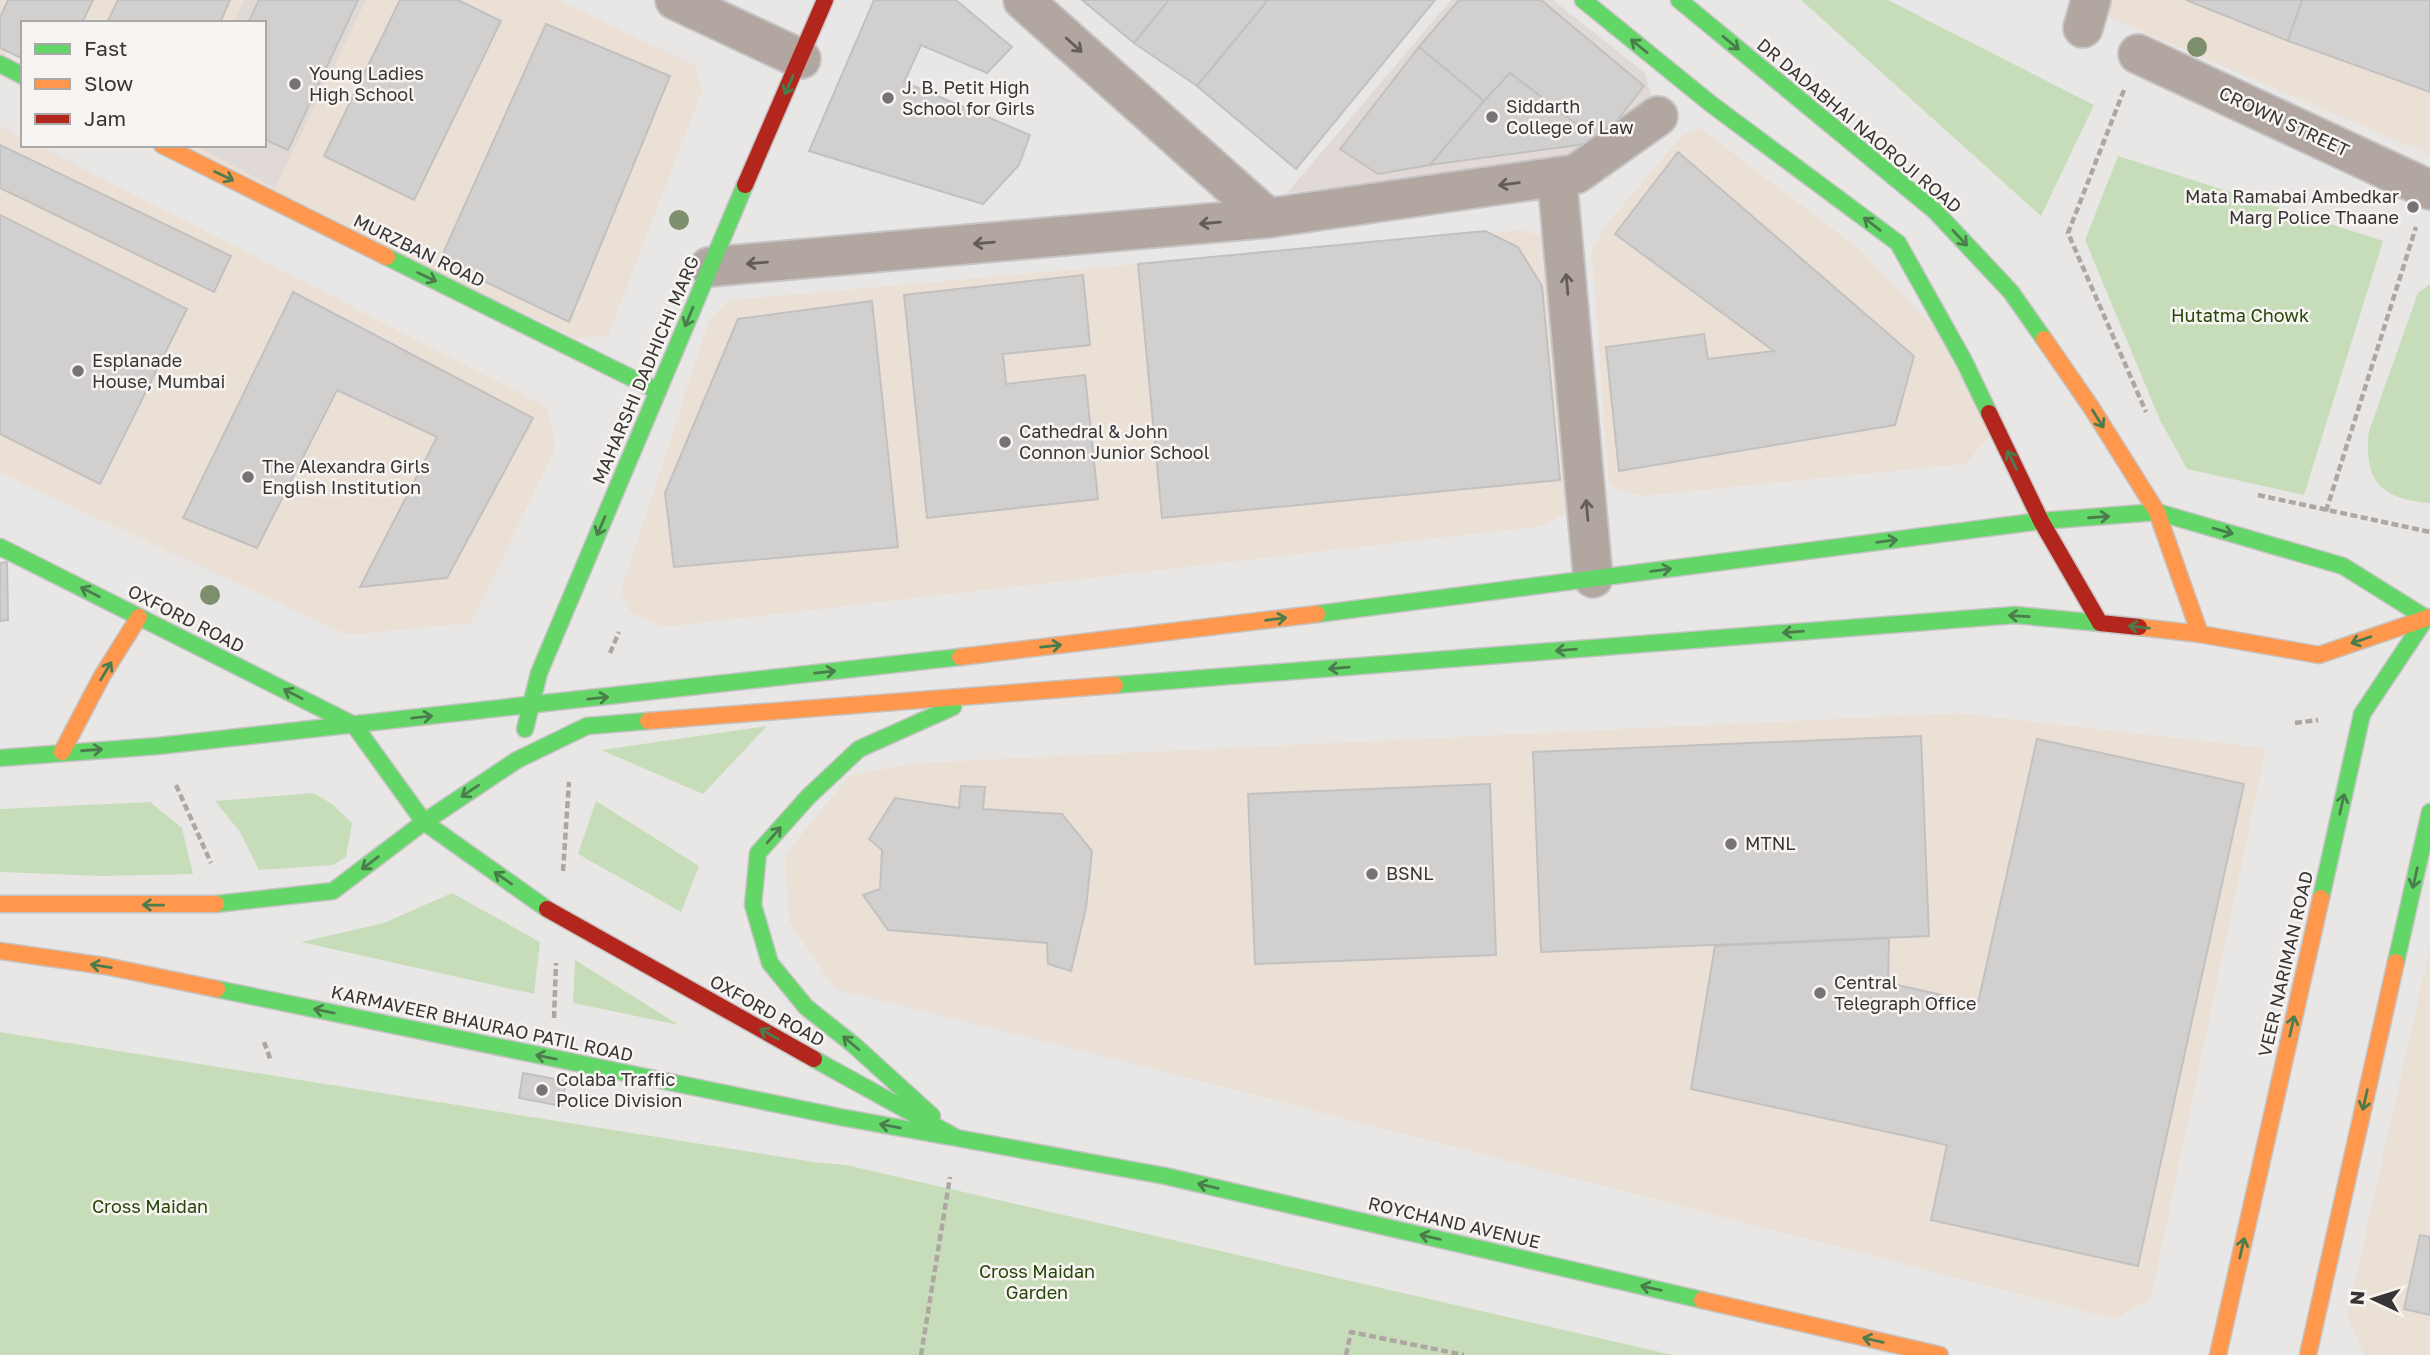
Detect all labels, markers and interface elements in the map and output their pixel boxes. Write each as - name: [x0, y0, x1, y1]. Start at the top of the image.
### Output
- legend: [21, 21, 266, 147]
- street label: DR DADABHAI NAOROJI ROAD: [1753, 33, 1966, 217]
- text: Fast: [84, 35, 127, 61]
- one-way arrow: [1722, 36, 1740, 51]
- one-way arrow: [1065, 37, 1083, 53]
- one-way arrow: [1631, 38, 1649, 53]
- place label: Young Ladies High School: [309, 62, 424, 105]
- text: Slow: [84, 70, 133, 96]
- one-way arrow: [782, 74, 795, 96]
- marker: Young Ladies High School: [287, 76, 303, 92]
- place label: J. B. Petit High School for Girls: [902, 76, 1035, 119]
- street label: CROWN STREET: [2216, 81, 2353, 161]
- marker: J. B. Petit High School for Girls: [880, 90, 896, 106]
- place label: Siddarth College of Law: [1506, 95, 1634, 138]
- text: Jam: [84, 105, 126, 131]
- marker: Siddarth College of Law: [1484, 109, 1500, 125]
- one-way arrow: [213, 169, 234, 183]
- one-way arrow: [1498, 178, 1521, 191]
- place label: Mata Ramabai Ambedkar Marg Police Thaane: [2185, 185, 2399, 228]
- marker: Mata Ramabai Ambedkar Marg Police Thaane: [2405, 199, 2421, 215]
- street label: MURZBAN ROAD: [350, 209, 489, 291]
- one-way arrow: [1200, 217, 1222, 230]
- one-way arrow: [1863, 217, 1882, 232]
- one-way arrow: [1952, 230, 1969, 247]
- one-way arrow: [973, 237, 996, 250]
- street label: MAHARSHI DADHICHI MARG: [587, 252, 703, 487]
- one-way arrow: [746, 257, 769, 270]
- one-way arrow: [416, 270, 437, 284]
- one-way arrow: [1560, 273, 1573, 296]
- park label: Hutatma Chowk: [2171, 304, 2309, 326]
- one-way arrow: [682, 305, 695, 327]
- place label: Esplanade House, Mumbai: [92, 349, 225, 392]
- marker: Esplanade House, Mumbai: [70, 363, 86, 379]
- one-way arrow: [2092, 408, 2106, 428]
- place label: Cathedral & John Connon Junior School: [1019, 420, 1210, 463]
- marker: Cathedral & John Connon Junior School: [997, 434, 1013, 450]
- one-way arrow: [2004, 450, 2018, 471]
- place label: The Alexandra Girls English Institution: [262, 455, 430, 498]
- marker: The Alexandra Girls English Institution: [240, 469, 256, 485]
- one-way arrow: [1580, 499, 1593, 522]
- one-way arrow: [2087, 510, 2110, 523]
- one-way arrow: [594, 515, 607, 537]
- one-way arrow: [2212, 526, 2234, 539]
- one-way arrow: [1875, 534, 1898, 547]
- one-way arrow: [1649, 563, 1672, 576]
- street label: OXFORD ROAD: [124, 579, 248, 657]
- one-way arrow: [80, 585, 101, 599]
- one-way arrow: [2008, 609, 2031, 622]
- one-way arrow: [1265, 612, 1287, 625]
- one-way arrow: [2128, 621, 2150, 634]
- one-way arrow: [1782, 626, 1804, 639]
- one-way arrow: [2351, 635, 2373, 647]
- one-way arrow: [1039, 640, 1061, 653]
- one-way arrow: [1555, 644, 1578, 657]
- one-way arrow: [99, 661, 113, 681]
- one-way arrow: [1328, 662, 1351, 675]
- one-way arrow: [813, 665, 835, 678]
- one-way arrow: [283, 687, 304, 701]
- one-way arrow: [587, 691, 609, 704]
- one-way arrow: [410, 711, 433, 724]
- one-way arrow: [81, 744, 104, 757]
- one-way arrow: [461, 784, 481, 798]
- one-way arrow: [2336, 793, 2349, 816]
- one-way arrow: [766, 827, 783, 844]
- place label: MTNL: [1745, 832, 1796, 854]
- marker: MTNL: [1723, 836, 1739, 852]
- one-way arrow: [360, 855, 379, 870]
- place label: BSNL: [1386, 862, 1434, 884]
- marker: BSNL: [1364, 866, 1380, 882]
- one-way arrow: [2408, 866, 2421, 889]
- street label: VEER NARIMAN ROAD: [2253, 869, 2317, 1059]
- one-way arrow: [494, 871, 513, 885]
- one-way arrow: [141, 898, 164, 912]
- one-way arrow: [90, 959, 113, 972]
- street label: OXFORD ROAD: [706, 969, 829, 1051]
- place label: Central Telegraph Office: [1834, 971, 1976, 1014]
- street label: KARMAVEER BHAURAO PATIL ROAD: [329, 980, 635, 1066]
- marker: Central Telegraph Office: [1812, 985, 1828, 1001]
- one-way arrow: [313, 1004, 336, 1018]
- one-way arrow: [2285, 1015, 2299, 1038]
- one-way arrow: [759, 1027, 779, 1041]
- one-way arrow: [843, 1036, 861, 1051]
- one-way arrow: [535, 1050, 558, 1064]
- place label: Colaba Traffic Police Division: [556, 1068, 682, 1111]
- marker: Colaba Traffic Police Division: [534, 1082, 550, 1098]
- one-way arrow: [2358, 1088, 2371, 1111]
- one-way arrow: [879, 1119, 902, 1132]
- one-way arrow: [1197, 1179, 1220, 1192]
- street label: ROYCHAND AVENUE: [1366, 1192, 1542, 1253]
- park label: Cross Maidan: [92, 1195, 208, 1217]
- one-way arrow: [1419, 1230, 1442, 1244]
- one-way arrow: [2235, 1237, 2249, 1260]
- park label: Cross Maidan Garden: [979, 1260, 1095, 1303]
- north arrow: [2339, 1264, 2409, 1334]
- one-way arrow: [1641, 1281, 1663, 1294]
- text: N: [2345, 1290, 2369, 1306]
- one-way arrow: [1862, 1332, 1885, 1346]

